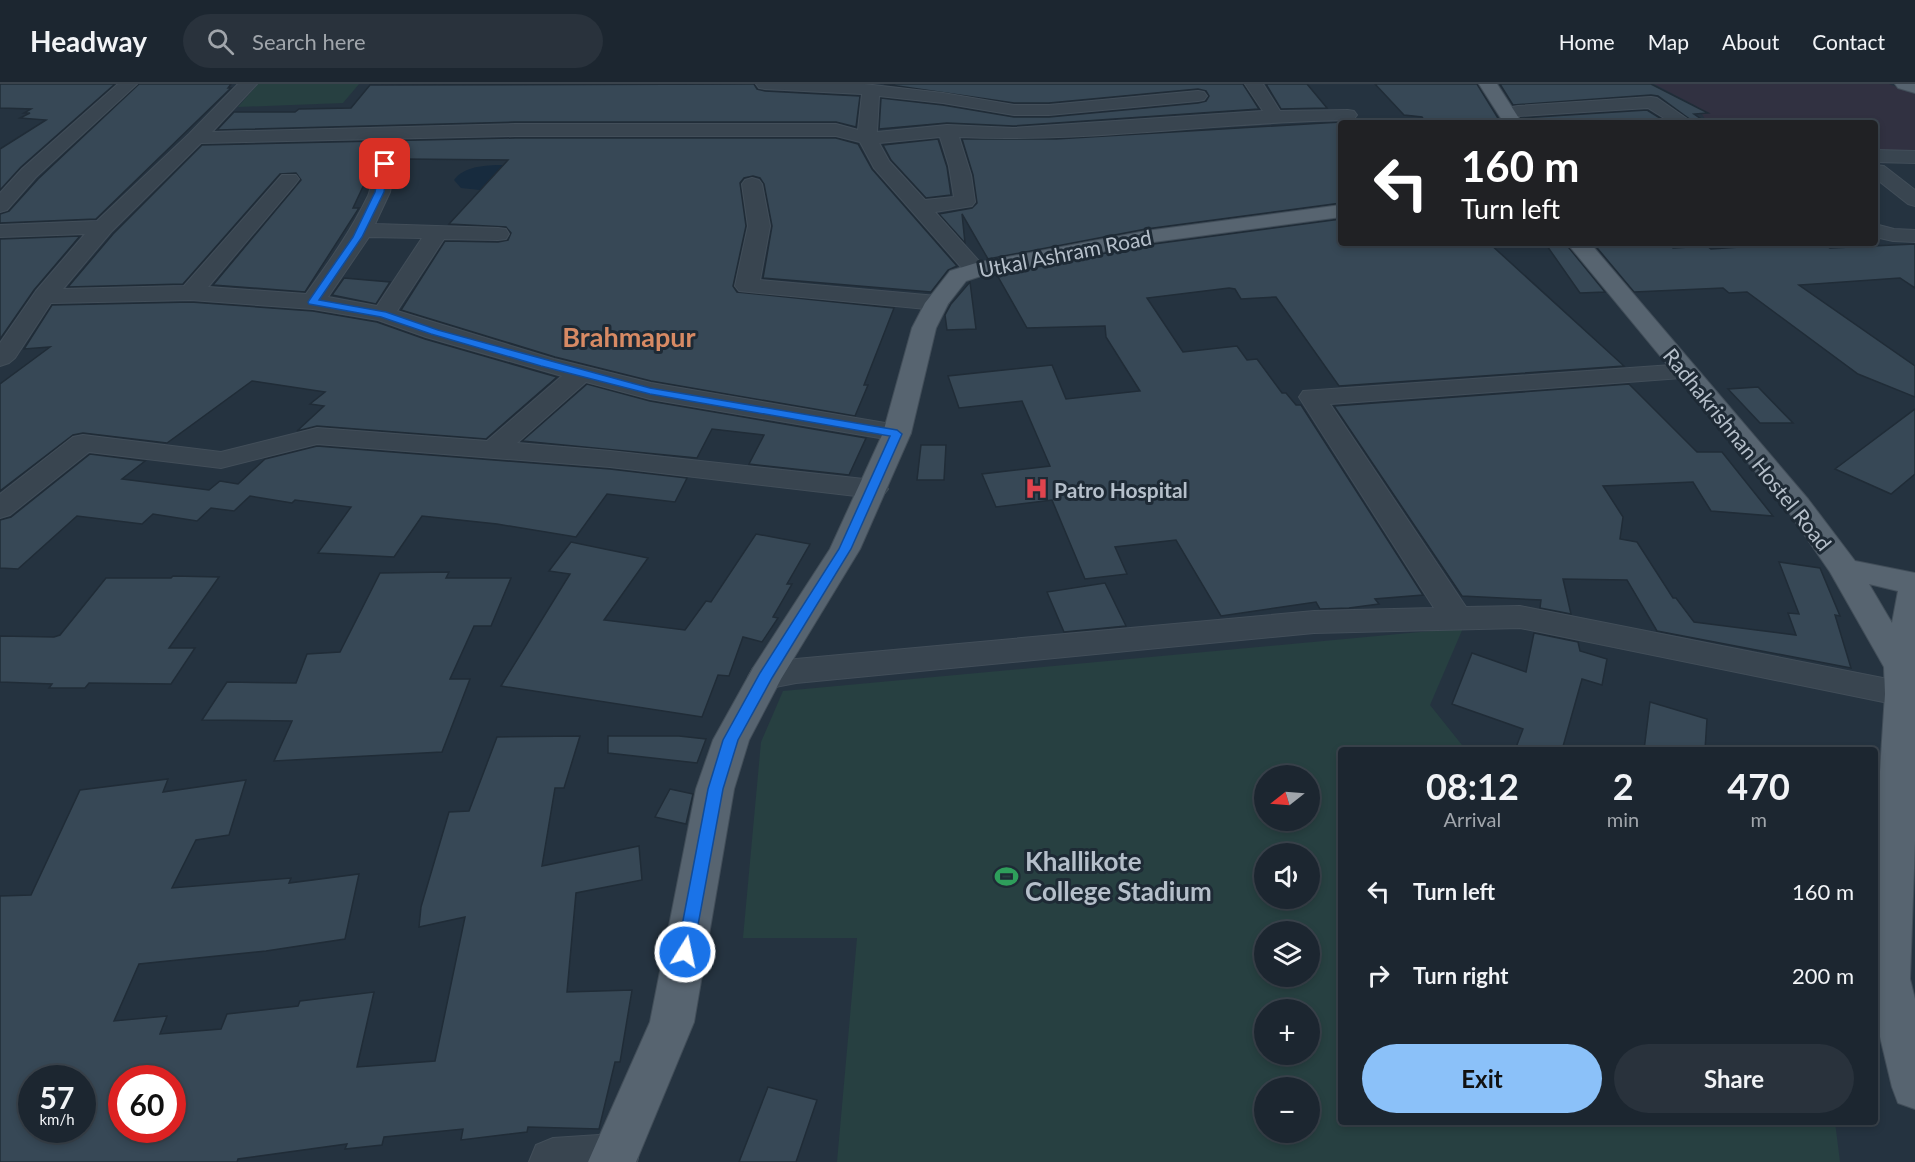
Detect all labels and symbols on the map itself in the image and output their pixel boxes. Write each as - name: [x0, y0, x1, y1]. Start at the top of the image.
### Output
- pin: [359, 138, 410, 189]
- street label: Utkal Ashram Road: [976, 224, 1154, 282]
- district label: Brahmapur: [562, 320, 696, 353]
- street label: Radhakrishnan Hostel Road: [1659, 343, 1837, 555]
- hospital icon: Patro Hospital: [1023, 476, 1049, 502]
- place label: Patro Hospital: [1054, 477, 1188, 502]
- north arrow: [1254, 765, 1320, 831]
- place label: Khallikote College Stadium: [1025, 845, 1212, 907]
- sports icon: Khallikote College Stadium: [994, 863, 1020, 889]
- position arrow: [653, 920, 717, 984]
- speed limit sign: 60: [108, 1065, 186, 1143]

